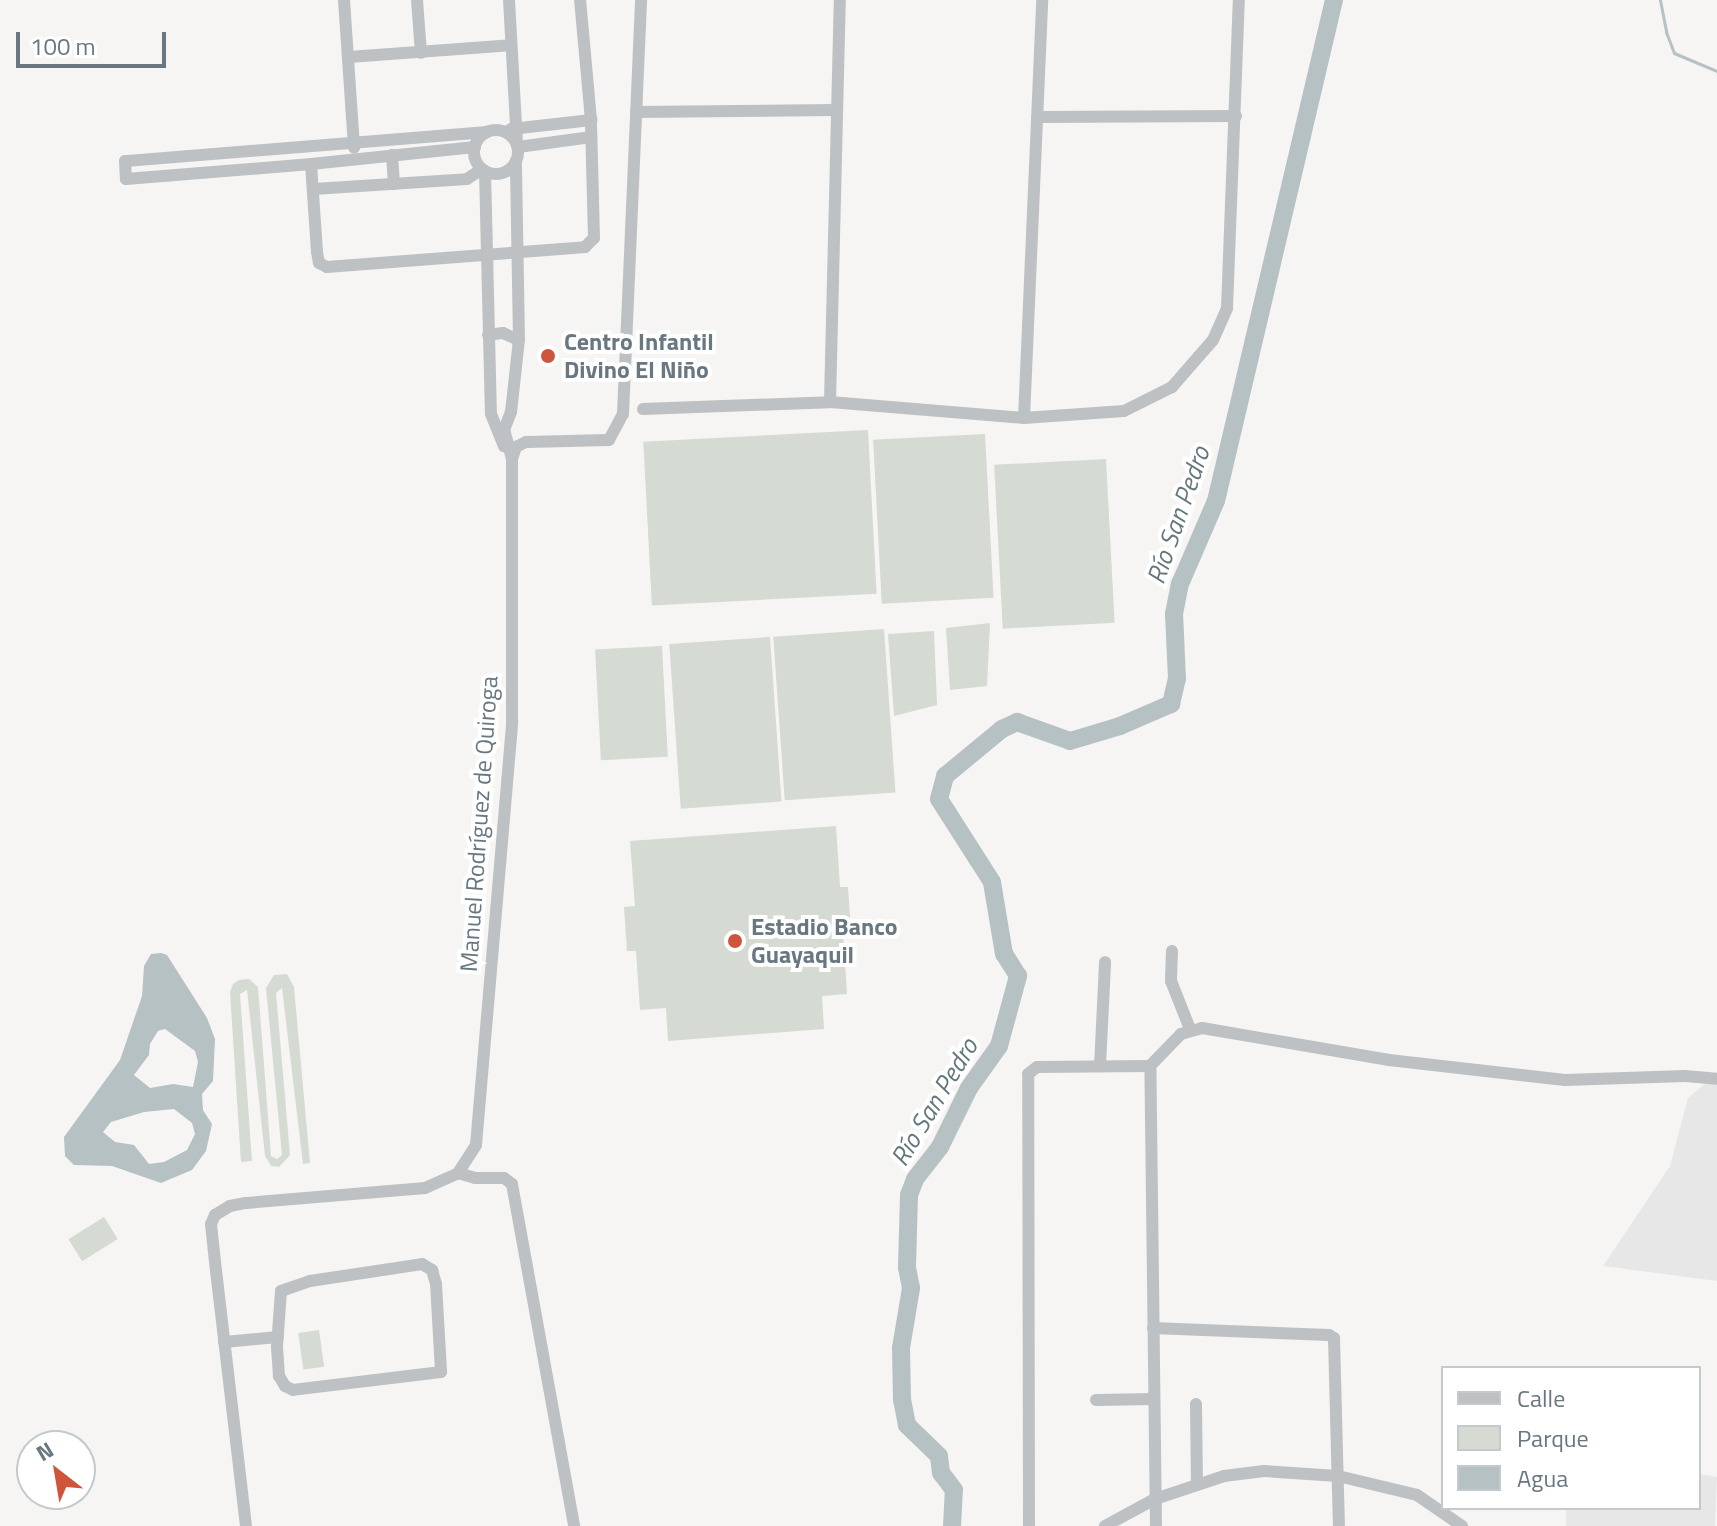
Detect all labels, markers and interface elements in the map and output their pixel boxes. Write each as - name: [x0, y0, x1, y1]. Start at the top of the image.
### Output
- scale bar: [20, 16, 170, 66]
- text: 100 m: [30, 28, 96, 64]
- place label: Centro Infantil Divino El Niño: [564, 328, 714, 384]
- marker: Centro Infantil Divino El Niño: [539, 347, 557, 365]
- water label: Río San Pedro: [1140, 442, 1216, 588]
- street label: Manuel Rodríguez de Quiroga: [454, 675, 504, 973]
- place label: Estadio Banco Guayaquil: [751, 913, 898, 969]
- marker: Estadio Banco Guayaquil: [726, 932, 744, 950]
- water label: Río San Pedro: [884, 1033, 984, 1171]
- legend: [1441, 1366, 1701, 1510]
- text: Calle: [1517, 1380, 1565, 1416]
- text: Parque: [1517, 1420, 1589, 1456]
- north arrow: [16, 1430, 96, 1510]
- text: N: [29, 1433, 60, 1470]
- text: Agua: [1517, 1460, 1568, 1496]

